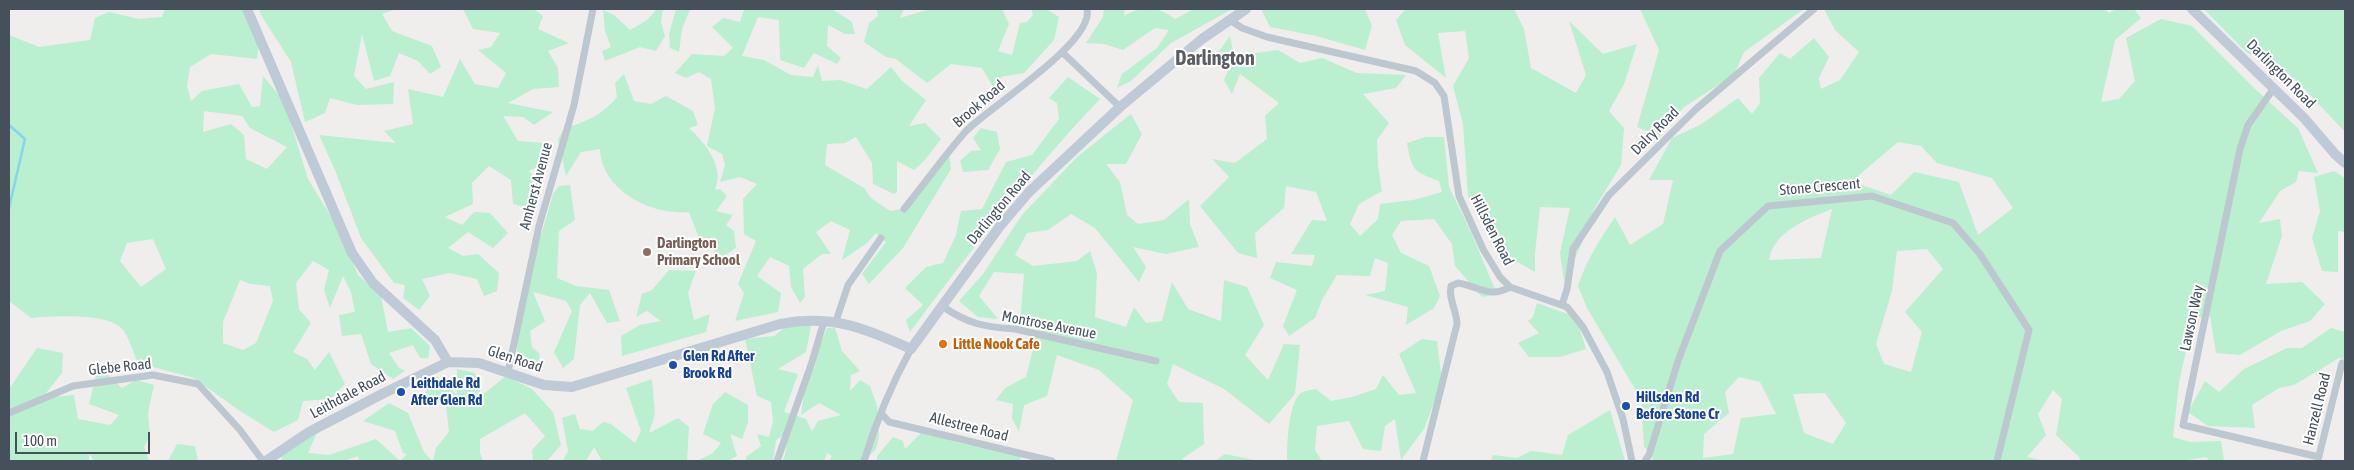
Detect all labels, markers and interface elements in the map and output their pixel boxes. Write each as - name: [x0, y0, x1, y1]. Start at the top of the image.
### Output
- street label: Darlington Road: [2243, 36, 2319, 112]
- district label: Darlington: [1175, 47, 1255, 71]
- street label: Brook Road: [949, 77, 1009, 131]
- street label: Dalry Road: [1627, 103, 1683, 159]
- street label: Amherst Avenue: [516, 140, 556, 232]
- street label: Darlington Road: [963, 168, 1035, 248]
- street label: Stone Crescent: [1779, 175, 1861, 199]
- street label: Hillsden Road: [1466, 191, 1518, 269]
- place label: Darlington Primary School: [657, 234, 740, 269]
- marker: Darlington Primary School: [641, 246, 653, 258]
- street label: Lawson Way: [2176, 283, 2208, 353]
- street label: Montrose Avenue: [1000, 307, 1098, 343]
- place label: Little Nook Cafe: [953, 335, 1040, 353]
- marker: Little Nook Cafe: [937, 338, 949, 350]
- street label: Glen Road: [485, 342, 545, 376]
- place label: Glen Rd After Brook Rd: [683, 347, 754, 382]
- street label: Glebe Road: [88, 355, 152, 379]
- marker: Glen Rd After Brook Rd: [667, 359, 679, 371]
- street label: Leithdale Road: [307, 368, 389, 422]
- street label: Hanzell Road: [2299, 371, 2335, 447]
- place label: Leithdale Rd After Glen Rd: [411, 374, 482, 409]
- marker: Leithdale Rd After Glen Rd: [395, 386, 407, 398]
- place label: Hillsden Rd Before Stone Cr: [1636, 388, 1719, 423]
- marker: Hillsden Rd Before Stone Cr: [1620, 400, 1632, 412]
- street label: Allestree Road: [928, 409, 1010, 445]
- scale bar: [18, 422, 152, 454]
- text: 100 m: [23, 432, 57, 449]

